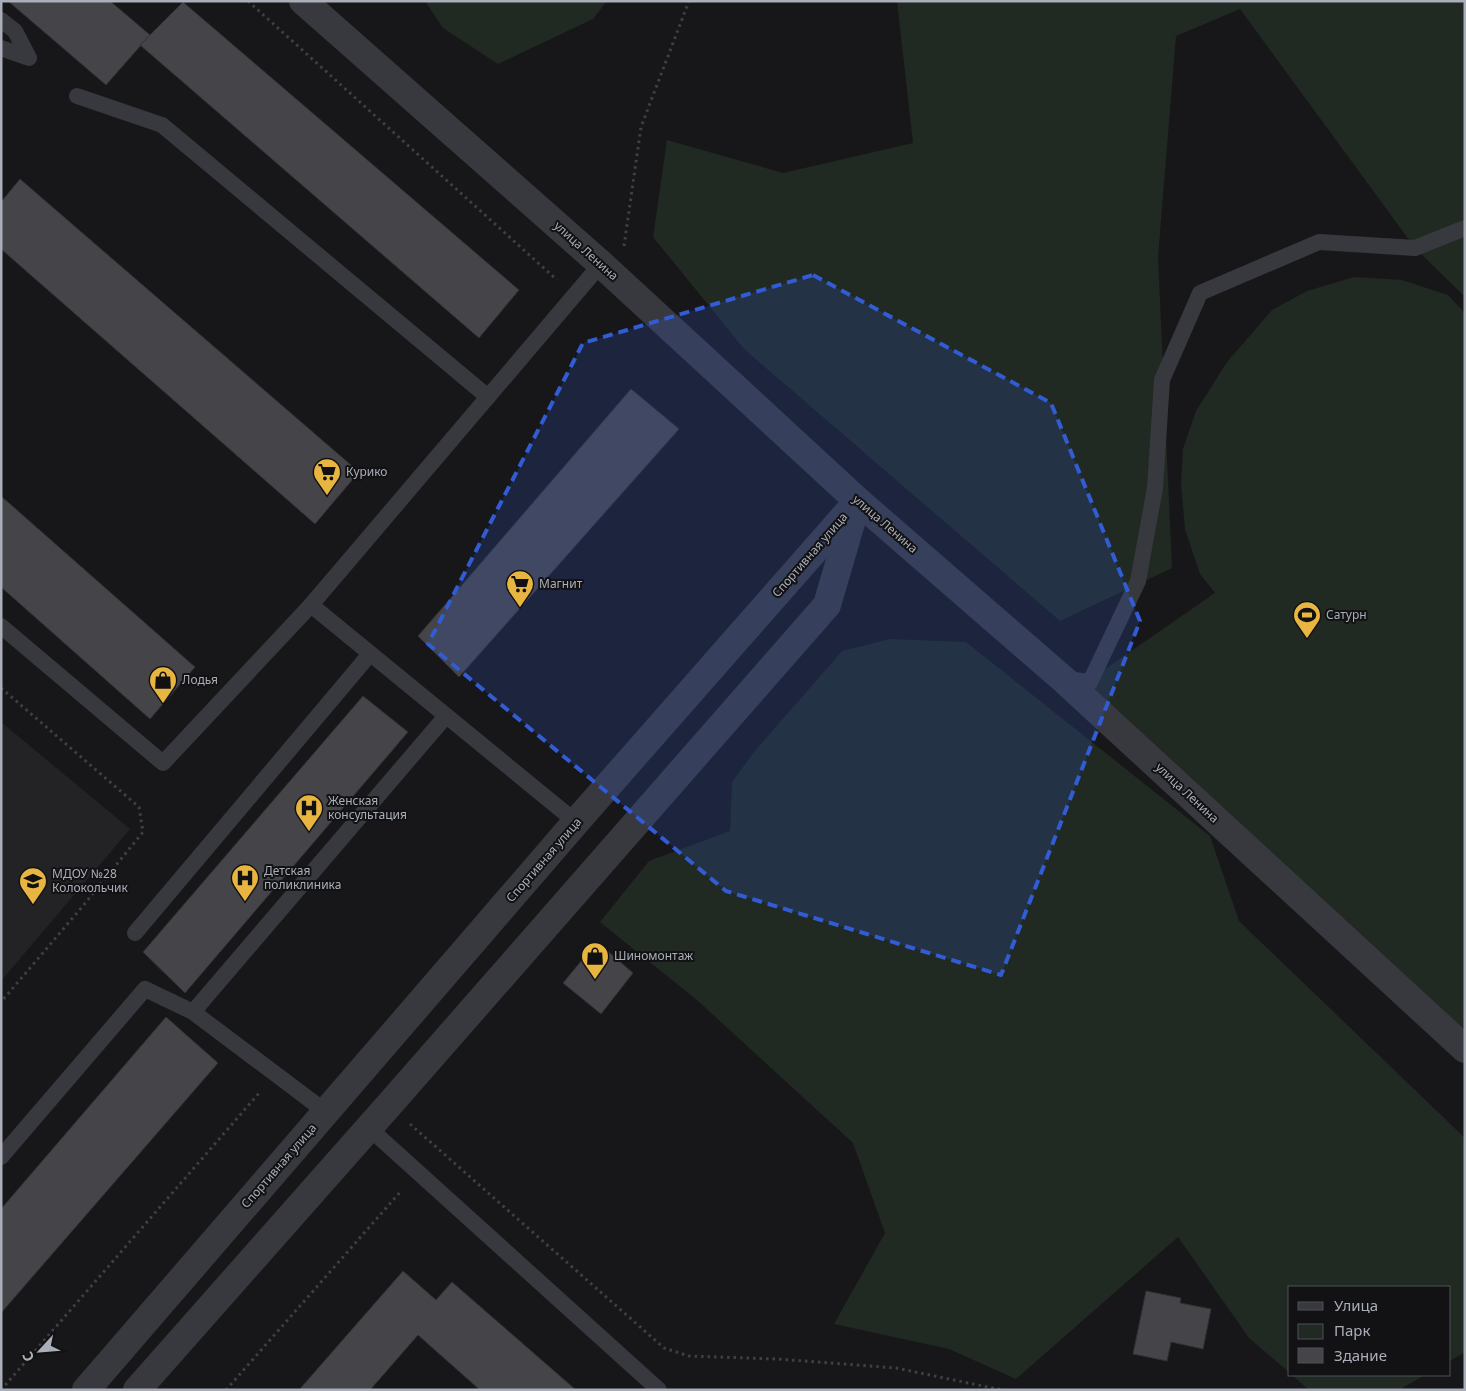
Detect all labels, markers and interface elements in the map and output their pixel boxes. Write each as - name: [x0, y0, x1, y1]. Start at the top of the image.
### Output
- street label: улица Ленина: [551, 217, 622, 284]
- supermarket icon: Курико: [312, 457, 342, 496]
- place label: Курико: [346, 463, 388, 480]
- street label: улица Ленина: [849, 491, 921, 557]
- street label: Спортивная улица: [768, 509, 851, 601]
- supermarket icon: Магнит: [505, 569, 535, 608]
- place label: Магнит: [539, 575, 583, 592]
- sports icon: Сатурн: [1292, 600, 1322, 639]
- place label: Сатурн: [1326, 606, 1367, 623]
- shop icon: Лодья: [148, 665, 178, 704]
- place label: Лодья: [182, 671, 218, 688]
- street label: улица Ленина: [1152, 759, 1223, 826]
- place label: Женская консультация: [328, 792, 407, 823]
- hospital icon: Женская консультация: [294, 793, 324, 832]
- street label: Спортивная улица: [502, 814, 585, 906]
- place label: Детская поликлиника: [264, 862, 341, 893]
- hospital icon: Детская поликлиника: [230, 863, 260, 902]
- place label: МДОУ №28 Колокольчик: [52, 865, 128, 896]
- school or university icon: МДОУ №28 Колокольчик: [18, 866, 48, 905]
- shop icon: Шиномонтаж: [580, 941, 610, 980]
- place label: Шиномонтаж: [614, 947, 694, 964]
- street label: Спортивная улица: [237, 1120, 320, 1212]
- legend: [1288, 1286, 1451, 1376]
- text: Улица: [1334, 1295, 1378, 1315]
- text: Парк: [1334, 1320, 1370, 1340]
- north arrow: [15, 1326, 65, 1376]
- text: Здание: [1334, 1345, 1387, 1365]
- text: С: [17, 1349, 38, 1365]

